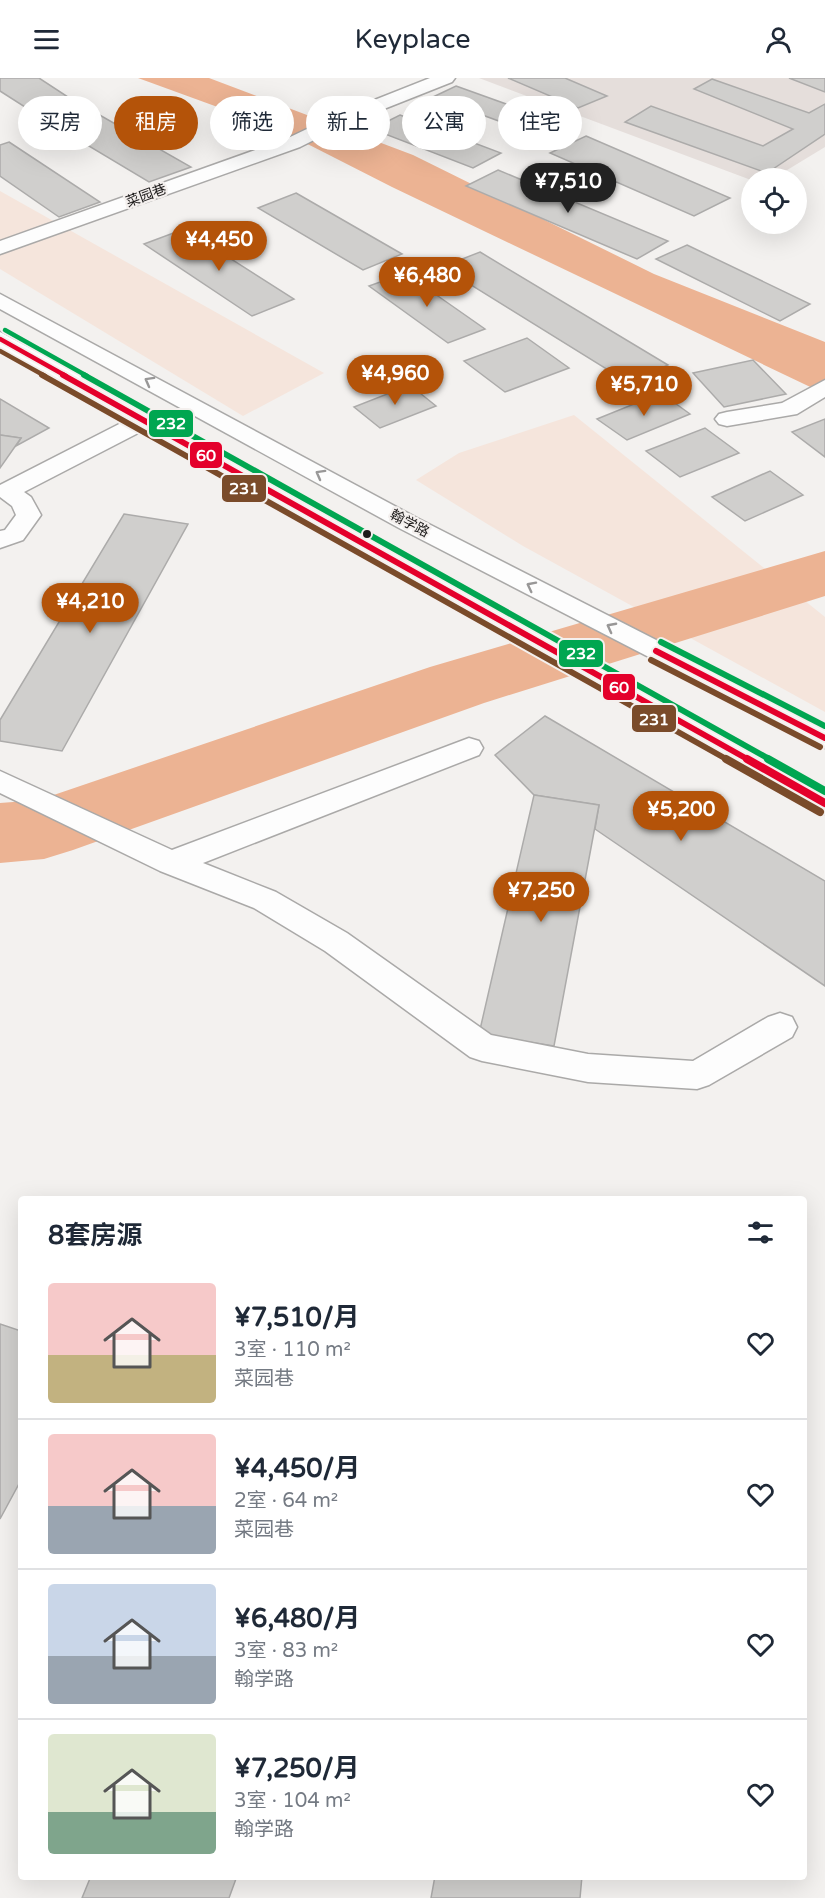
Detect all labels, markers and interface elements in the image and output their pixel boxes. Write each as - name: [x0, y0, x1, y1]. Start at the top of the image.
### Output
- icon: menu: [30, 23, 63, 56]
- text: Keyplace: [354, 23, 471, 56]
- icon: person: [762, 23, 795, 56]
- chip: 买房: [18, 96, 102, 150]
- chip: 租房: [114, 96, 198, 150]
- chip: 筛选: [210, 96, 294, 150]
- chip: 新上: [306, 96, 390, 150]
- chip: 公寓: [402, 96, 486, 150]
- chip: 住宅: [498, 96, 582, 150]
- pin: ¥7,510: [519, 163, 617, 214]
- map controls: [741, 168, 807, 234]
- button: locate: [741, 168, 807, 234]
- text: ¥7,510: [534, 170, 602, 194]
- street label: 菜园巷: [124, 180, 169, 211]
- pin: ¥4,450: [170, 221, 268, 272]
- text: ¥4,450: [185, 228, 253, 252]
- pin: ¥6,480: [378, 257, 476, 308]
- text: ¥6,480: [393, 264, 461, 288]
- pin: ¥4,960: [346, 355, 444, 406]
- text: ¥4,960: [361, 362, 429, 386]
- pin: ¥5,710: [595, 366, 693, 417]
- text: ¥5,710: [610, 373, 678, 397]
- one-way arrow: [144, 377, 155, 388]
- line badge: 232: [148, 409, 194, 438]
- text: 232: [156, 414, 186, 434]
- line badge: 60: [189, 441, 223, 469]
- text: 60: [196, 446, 216, 466]
- one-way arrow: [315, 470, 326, 481]
- line badge: 231: [221, 474, 267, 503]
- text: 231: [229, 479, 259, 499]
- street label: 翰学路: [387, 506, 432, 541]
- unlabelled marker: [361, 528, 373, 540]
- one-way arrow: [527, 582, 538, 593]
- pin: ¥4,210: [41, 583, 139, 634]
- text: ¥4,210: [56, 590, 124, 614]
- one-way arrow: [607, 623, 617, 634]
- line badge: 232: [558, 639, 604, 668]
- text: 232: [566, 644, 596, 664]
- line badge: 60: [602, 673, 636, 701]
- text: 60: [609, 678, 629, 698]
- line badge: 231: [631, 704, 677, 733]
- text: 231: [639, 710, 669, 730]
- pin: ¥5,200: [632, 791, 730, 842]
- text: ¥5,200: [647, 798, 715, 822]
- pin: ¥7,250: [492, 872, 590, 923]
- text: ¥7,250: [507, 879, 575, 903]
- icon: filters: [744, 1216, 777, 1249]
- text: 8套房源: [48, 1220, 142, 1251]
- text: ¥7,510/月: [234, 1302, 359, 1333]
- icon: home: [96, 1307, 168, 1379]
- icon: heart: [744, 1327, 777, 1360]
- text: 3室 · 110 m²: [234, 1338, 351, 1362]
- text: 菜园巷: [234, 1367, 294, 1391]
- text: ¥4,450/月: [234, 1453, 360, 1484]
- icon: home: [96, 1458, 168, 1530]
- icon: heart: [744, 1478, 777, 1511]
- text: 2室 · 64 m²: [234, 1489, 338, 1513]
- text: 菜园巷: [234, 1518, 294, 1542]
- text: ¥6,480/月: [234, 1603, 360, 1634]
- icon: home: [96, 1608, 168, 1680]
- icon: heart: [744, 1628, 777, 1661]
- text: 3室 · 83 m²: [234, 1639, 338, 1663]
- text: 翰学路: [234, 1668, 294, 1692]
- text: ¥7,250/月: [234, 1753, 359, 1784]
- icon: home: [96, 1758, 168, 1830]
- icon: heart: [744, 1778, 777, 1811]
- text: 3室 · 104 m²: [234, 1789, 351, 1813]
- text: 翰学路: [234, 1818, 294, 1842]

